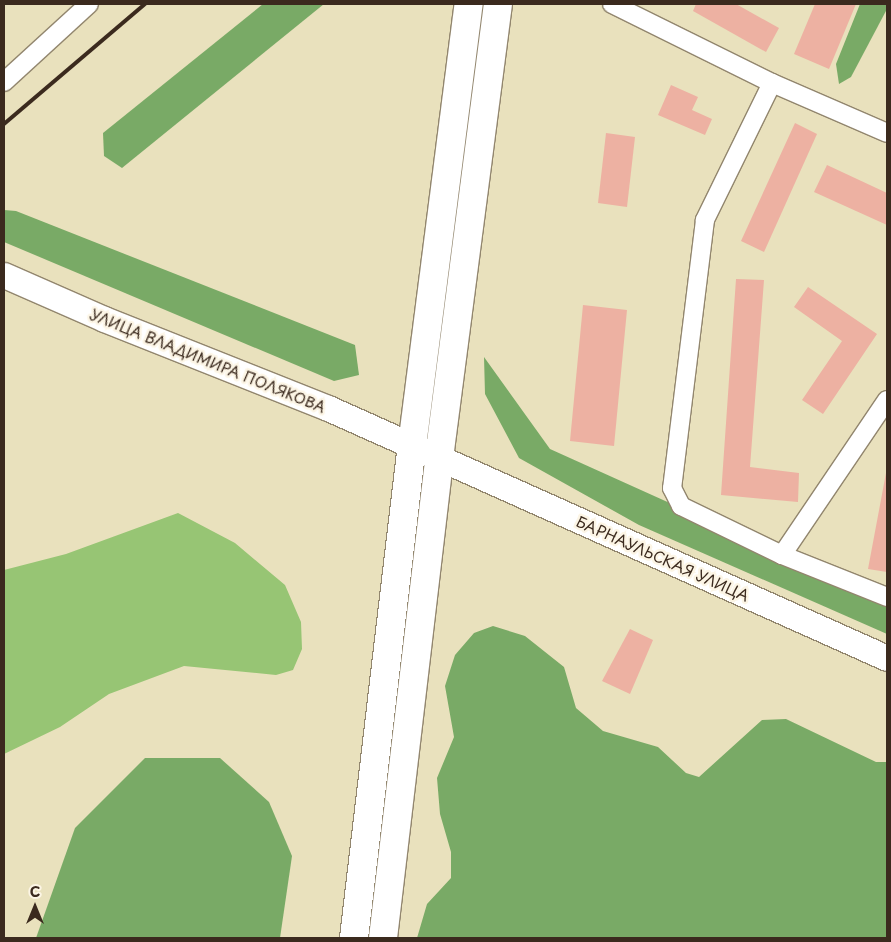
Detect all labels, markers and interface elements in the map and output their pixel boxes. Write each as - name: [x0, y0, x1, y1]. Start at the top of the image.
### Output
- street label: УЛИЦА ВЛАДИМИРА ПОЛЯКОВА: [87, 304, 329, 416]
- street label: БАРНАУЛЬСКАЯ УЛИЦА: [574, 512, 752, 604]
- text: С: [30, 881, 40, 902]
- north arrow: [10, 882, 60, 932]

